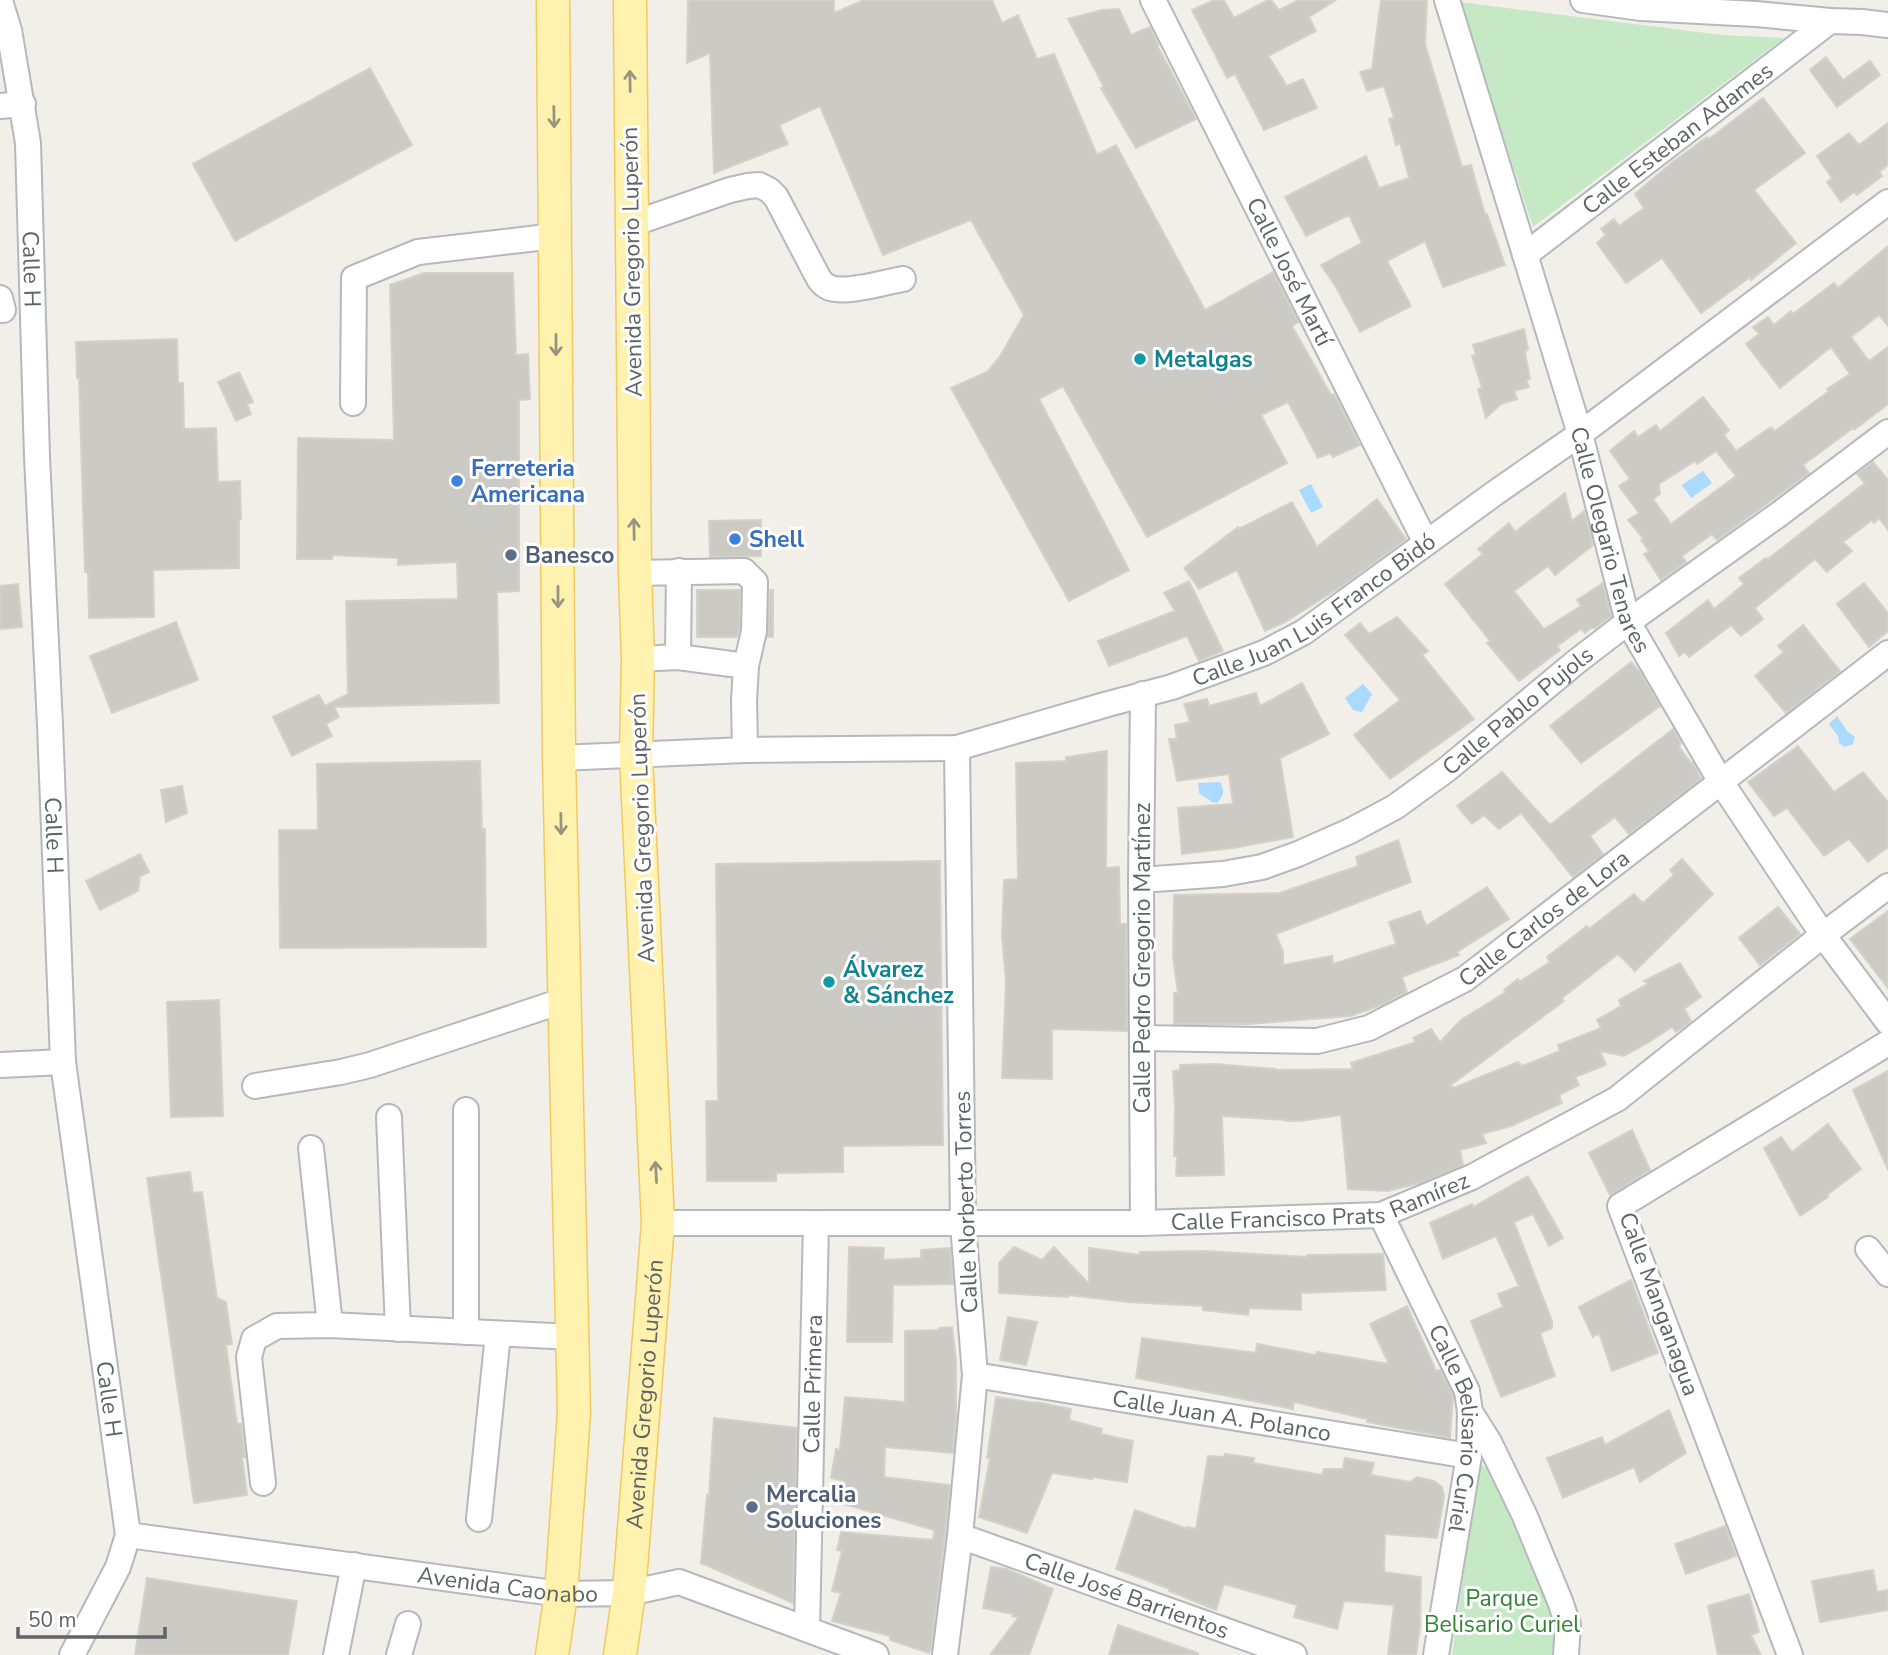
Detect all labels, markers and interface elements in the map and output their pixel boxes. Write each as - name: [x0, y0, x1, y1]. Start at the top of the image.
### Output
- street label: Calle Esteban Adames: [1575, 55, 1779, 221]
- one-way arrow: [623, 69, 637, 92]
- one-way arrow: [547, 105, 561, 128]
- street label: Avenida Gregorio Luperón: [614, 127, 650, 397]
- street label: Calle José Martí: [1239, 192, 1341, 353]
- street label: Calle H: [15, 230, 48, 308]
- one-way arrow: [549, 333, 563, 356]
- place label: Metalgas: [1154, 344, 1253, 375]
- marker: Metalgas: [1132, 351, 1148, 367]
- street label: Calle Olegario Tenares: [1563, 423, 1658, 659]
- place label: Ferreteria Americana: [471, 453, 585, 510]
- marker: Ferreteria Americana: [449, 473, 465, 489]
- one-way arrow: [627, 517, 641, 540]
- place label: Shell: [749, 524, 805, 555]
- street label: Calle Juan Luis Franco Bidó: [1188, 526, 1442, 694]
- marker: Shell: [727, 531, 743, 547]
- place label: Banesco: [525, 540, 614, 571]
- marker: Banesco: [503, 547, 519, 563]
- one-way arrow: [551, 585, 565, 608]
- street label: Calle Pablo Pujols: [1436, 639, 1599, 782]
- street label: Avenida Gregorio Luperón: [622, 692, 662, 964]
- street label: Calle H: [37, 797, 71, 874]
- street label: Calle Pedro Gregorio Martínez: [1127, 803, 1158, 1113]
- one-way arrow: [554, 812, 567, 835]
- street label: Calle Carlos de Lora: [1452, 842, 1636, 994]
- place label: Álvarez & Sánchez: [843, 954, 954, 1011]
- marker: Álvarez & Sánchez: [821, 974, 837, 990]
- street label: Calle Norberto Torres: [947, 1090, 985, 1314]
- one-way arrow: [649, 1161, 662, 1184]
- street label: Calle Francisco Prats Ramírez: [1170, 1164, 1474, 1238]
- street label: Calle Manganagua: [1611, 1208, 1707, 1400]
- street label: Avenida Gregorio Luperón: [619, 1258, 671, 1530]
- street label: Calle Primera: [795, 1314, 829, 1454]
- street label: Calle Belisario Curiel: [1421, 1319, 1485, 1535]
- street label: Calle H: [89, 1359, 130, 1439]
- street label: Calle Juan A. Polanco: [1110, 1382, 1333, 1449]
- place label: Mercalia Soluciones: [766, 1479, 882, 1536]
- marker: Mercalia Soluciones: [744, 1499, 760, 1515]
- street label: Calle José Barrientos: [1020, 1545, 1233, 1646]
- street label: Avenida Caonabo: [415, 1559, 598, 1610]
- park label: Parque Belisario Curiel: [1424, 1583, 1580, 1640]
- scale bar: [18, 1596, 164, 1640]
- text: 50 m: [28, 1606, 77, 1634]

